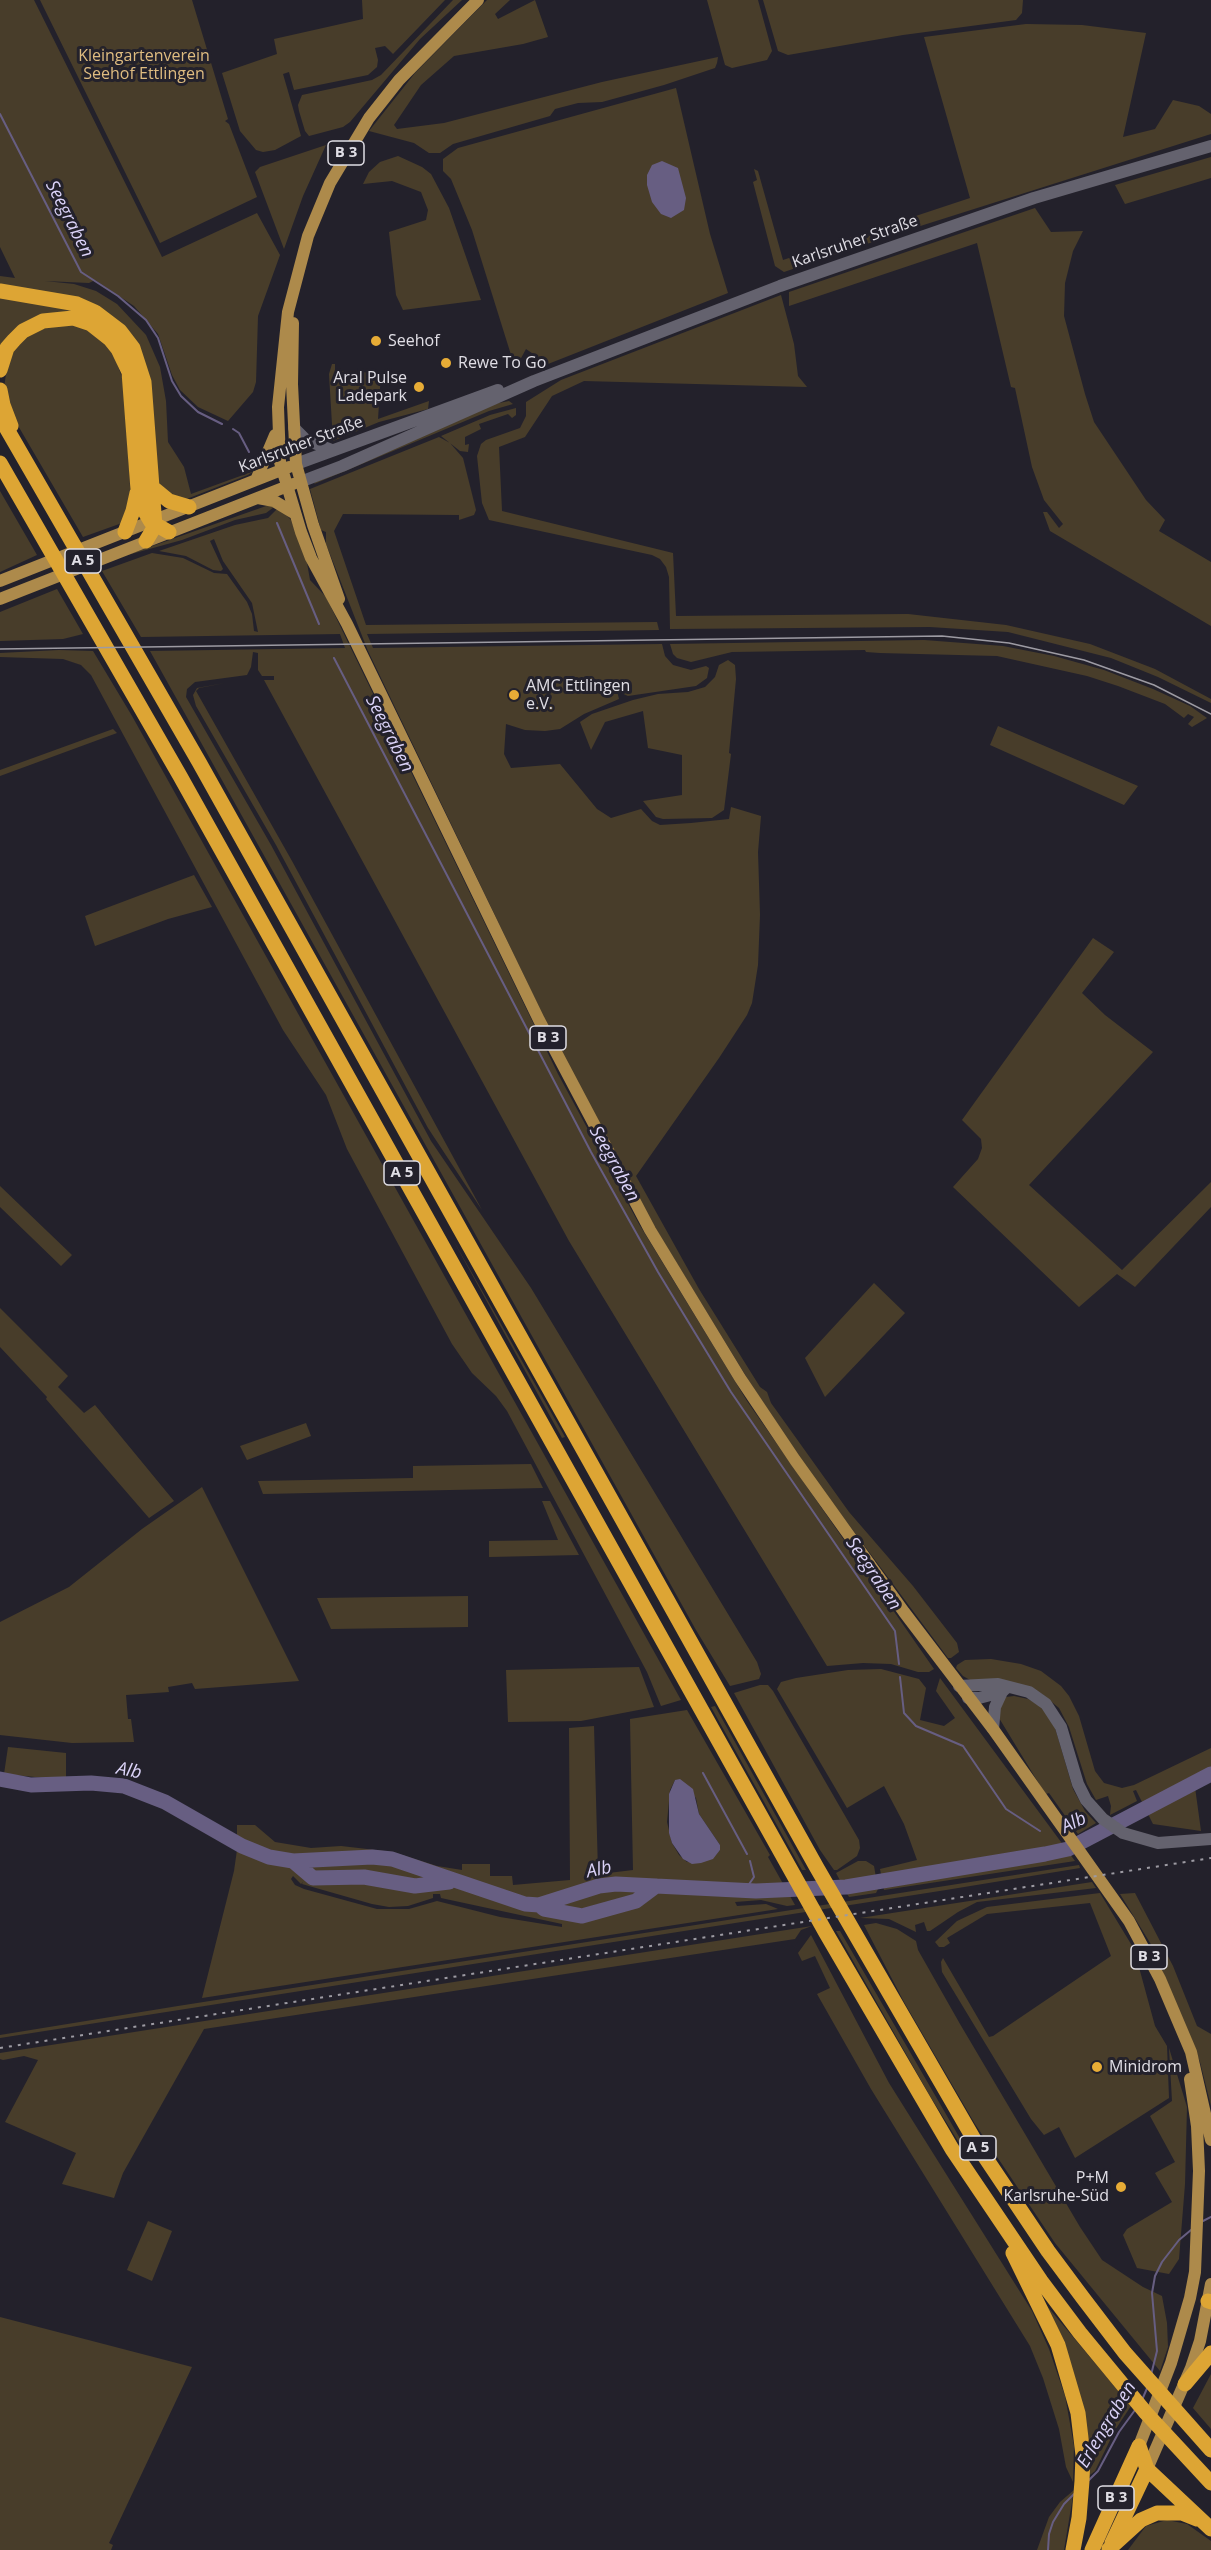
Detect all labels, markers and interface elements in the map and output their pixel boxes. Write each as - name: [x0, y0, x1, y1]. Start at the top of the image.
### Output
- park label: Kleingartenverein Seehof Ettlingen: [78, 46, 210, 84]
- road number: B 3: [328, 141, 364, 165]
- water label: Seegraben: [40, 177, 98, 261]
- street label: Karlsruher Straße: [790, 212, 920, 272]
- place label: Seehof: [388, 331, 440, 351]
- marker: Seehof: [369, 334, 383, 348]
- place label: Rewe To Go: [458, 353, 546, 373]
- marker: Rewe To Go: [439, 356, 453, 370]
- place label: Aral Pulse Ladepark: [333, 368, 407, 406]
- marker: Aral Pulse Ladepark: [412, 380, 426, 394]
- street label: Karlsruher Straße: [236, 412, 366, 478]
- road number: A 5: [65, 549, 101, 573]
- place label: AMC Ettlingen e.V.: [526, 676, 630, 714]
- marker: AMC Ettlingen e.V.: [507, 688, 521, 702]
- water label: Seegraben: [360, 692, 418, 776]
- road number: B 3: [530, 1026, 566, 1050]
- water label: Seegraben: [584, 1122, 644, 1206]
- road number: A 5: [384, 1161, 420, 1185]
- water label: Seegraben: [841, 1533, 905, 1615]
- water label: Alb: [115, 1758, 143, 1784]
- water label: Alb: [1058, 1808, 1090, 1838]
- water label: Alb: [585, 1857, 613, 1883]
- road number: B 3: [1131, 1945, 1167, 1969]
- place label: Minidrom: [1109, 2057, 1182, 2077]
- marker: Minidrom: [1090, 2060, 1104, 2074]
- road number: A 5: [960, 2136, 996, 2160]
- place label: P+M Karlsruhe-Süd: [1003, 2168, 1109, 2206]
- marker: P+M Karlsruhe-Süd: [1114, 2180, 1128, 2194]
- water label: Erlengraben: [1073, 2378, 1141, 2472]
- road number: B 3: [1098, 2486, 1134, 2510]

